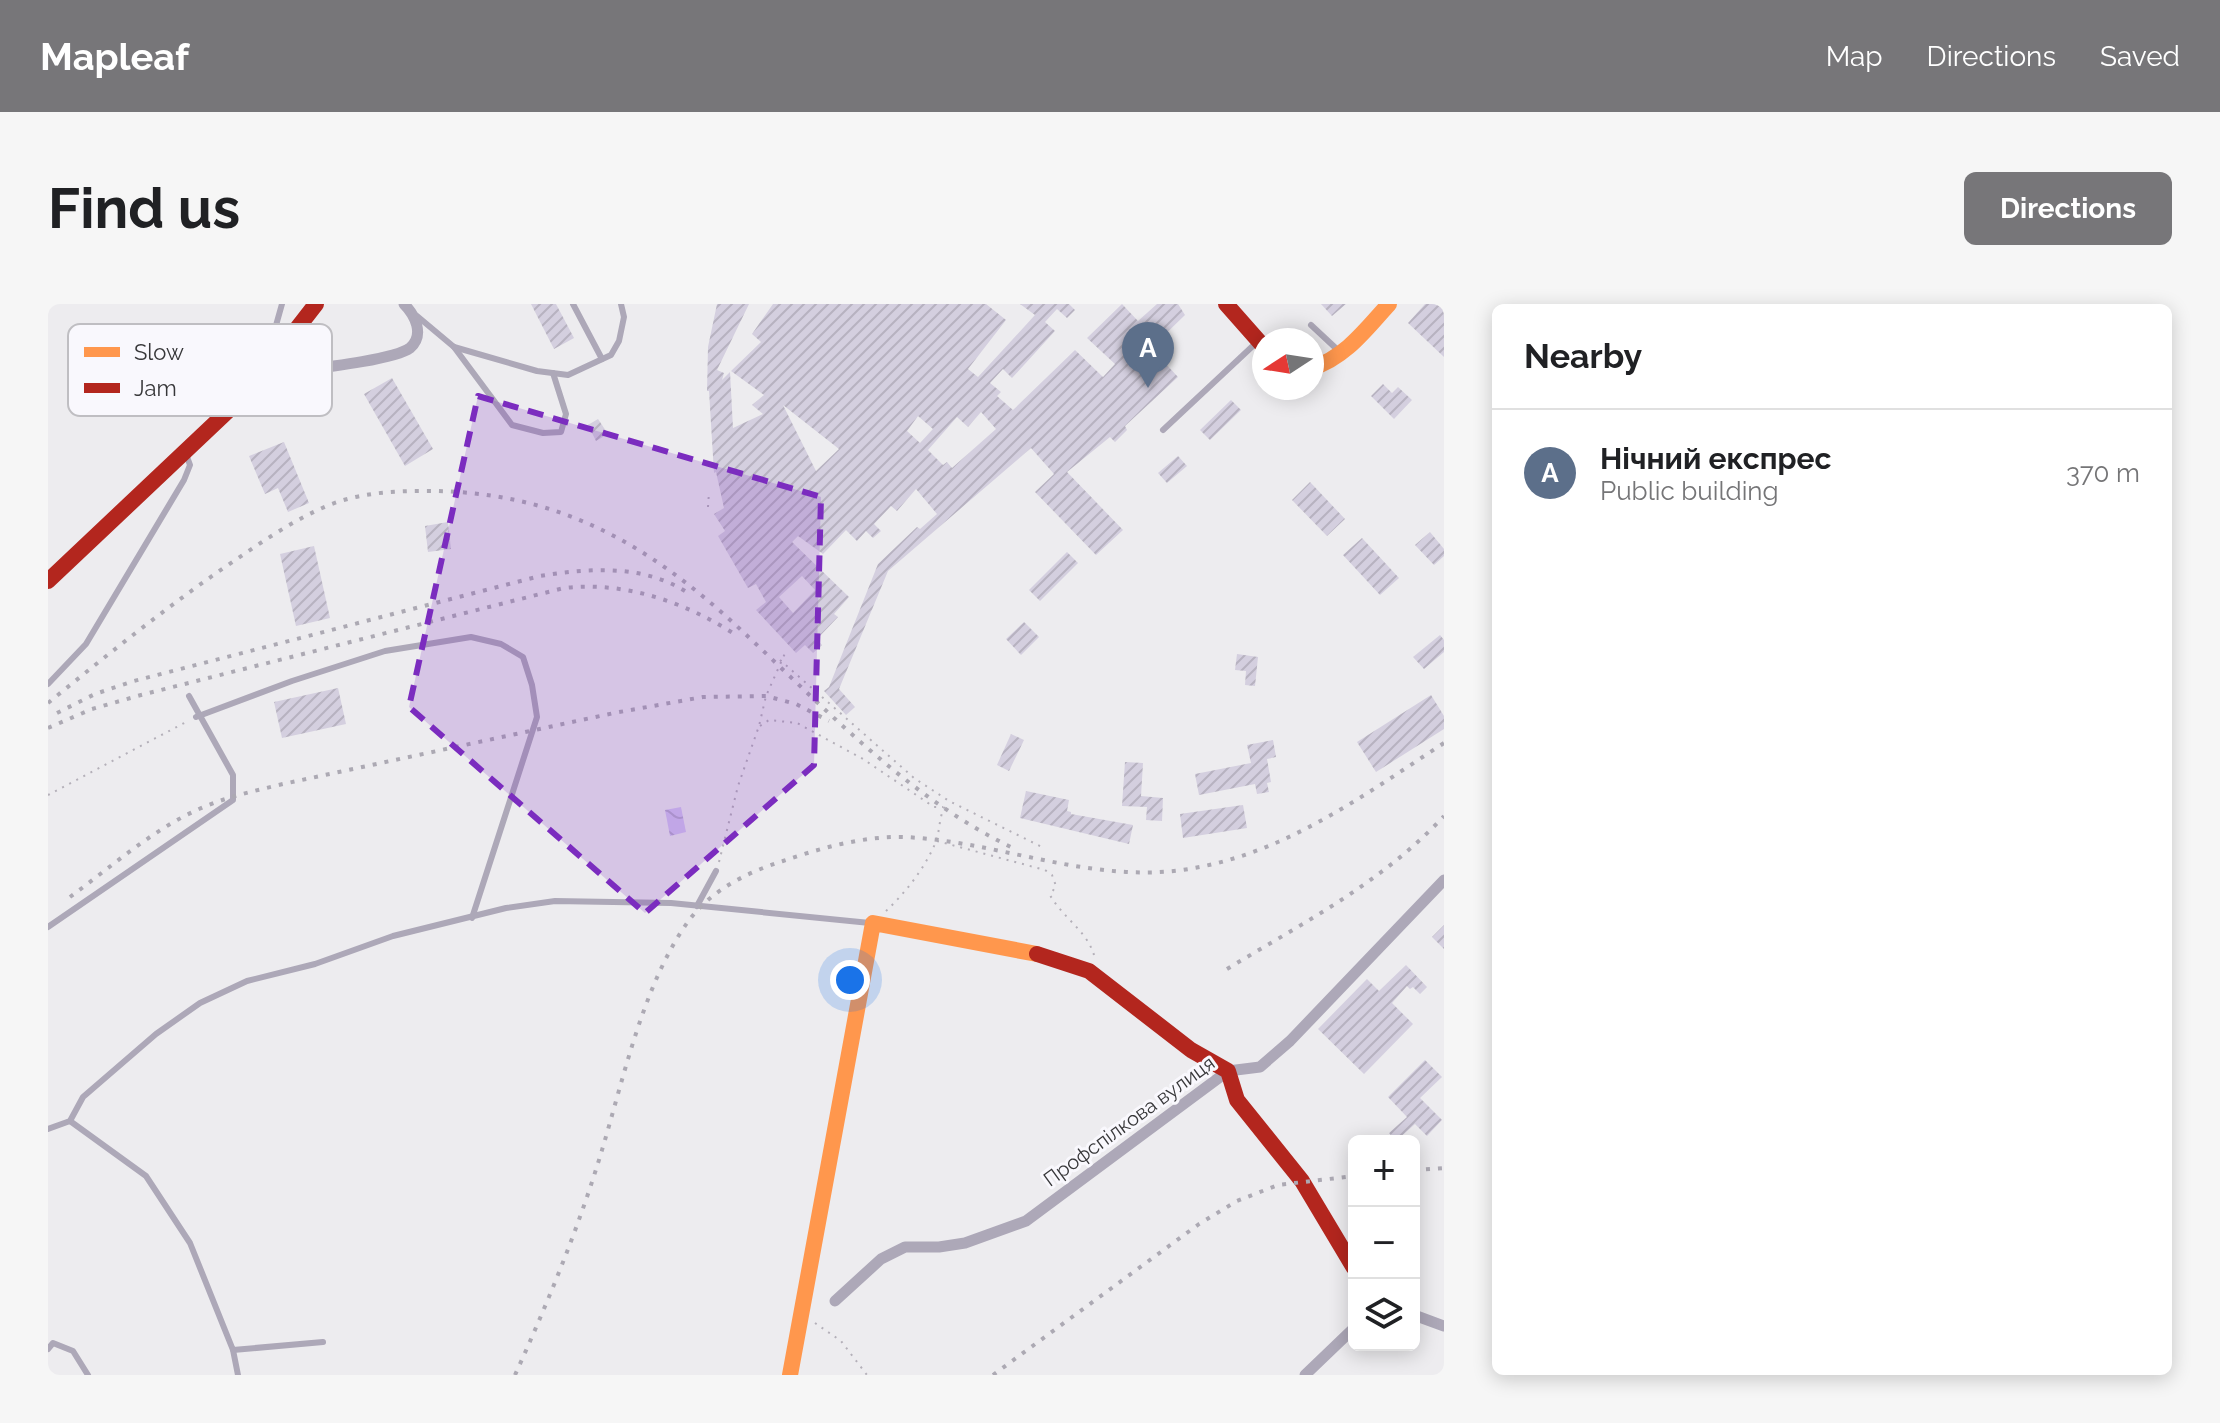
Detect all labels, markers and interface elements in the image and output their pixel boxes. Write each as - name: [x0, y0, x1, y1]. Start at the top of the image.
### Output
- text: Mapleaf: [40, 34, 189, 79]
- text: Map: [1826, 40, 1883, 73]
- text: Directions: [1927, 40, 2056, 73]
- text: Saved: [2100, 40, 2180, 73]
- button: Directions: [1964, 172, 2172, 245]
- text: Find us: [48, 175, 240, 241]
- pin: A: [1122, 322, 1174, 388]
- legend: [68, 324, 332, 416]
- north arrow: [1252, 328, 1324, 400]
- text: Nearby: [1524, 336, 1642, 376]
- text: Slow: [134, 339, 184, 365]
- text: Jam: [134, 375, 177, 401]
- text: Нічний експрес: [1600, 441, 1831, 476]
- text: A: [1541, 458, 1559, 488]
- text: 370 m: [2066, 458, 2140, 488]
- text: Public building: [1600, 476, 1779, 506]
- your location: [830, 960, 870, 1000]
- street label: Профспілкова вулиця: [1039, 1051, 1219, 1191]
- map controls: [1348, 1135, 1420, 1351]
- button: +: [1348, 1135, 1420, 1207]
- button: −: [1348, 1207, 1420, 1279]
- button: layers: [1348, 1279, 1420, 1351]

